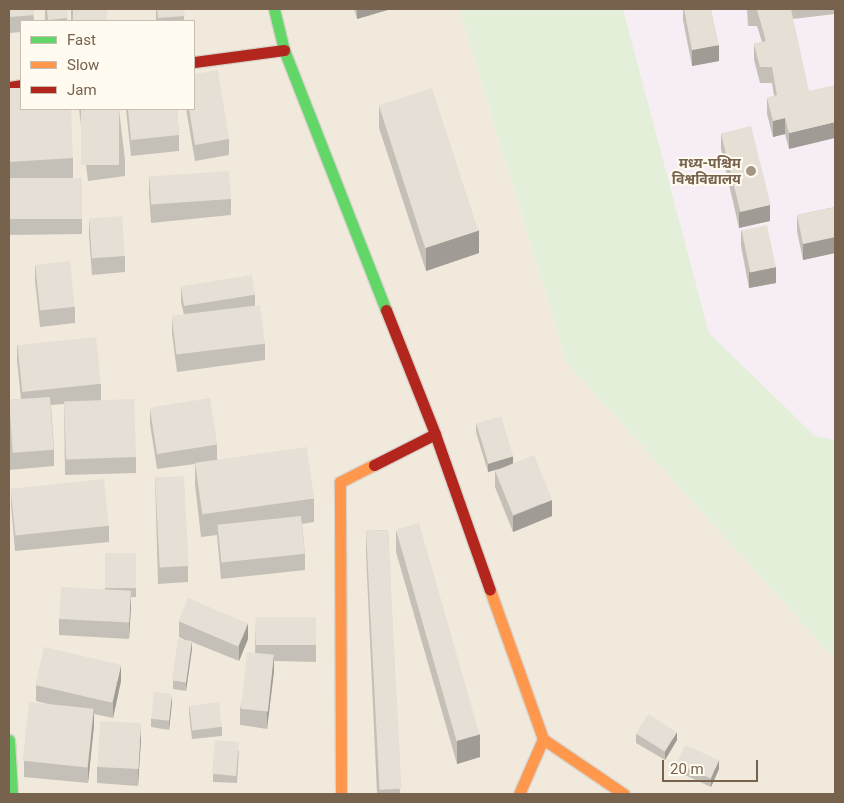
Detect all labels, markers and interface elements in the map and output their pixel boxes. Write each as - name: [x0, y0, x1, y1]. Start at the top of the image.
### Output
- legend: [20, 20, 195, 110]
- text: Fast: [67, 31, 96, 49]
- text: Slow: [67, 56, 99, 74]
- text: Jam: [67, 81, 97, 99]
- place label: मध्य-पश्चिम विश्वविद्यालय: [672, 155, 741, 188]
- marker: मध्य-पश्चिम विश्वविद्यालय: [745, 165, 757, 177]
- scale bar: [664, 750, 760, 782]
- text: 20 m: [670, 760, 704, 778]

